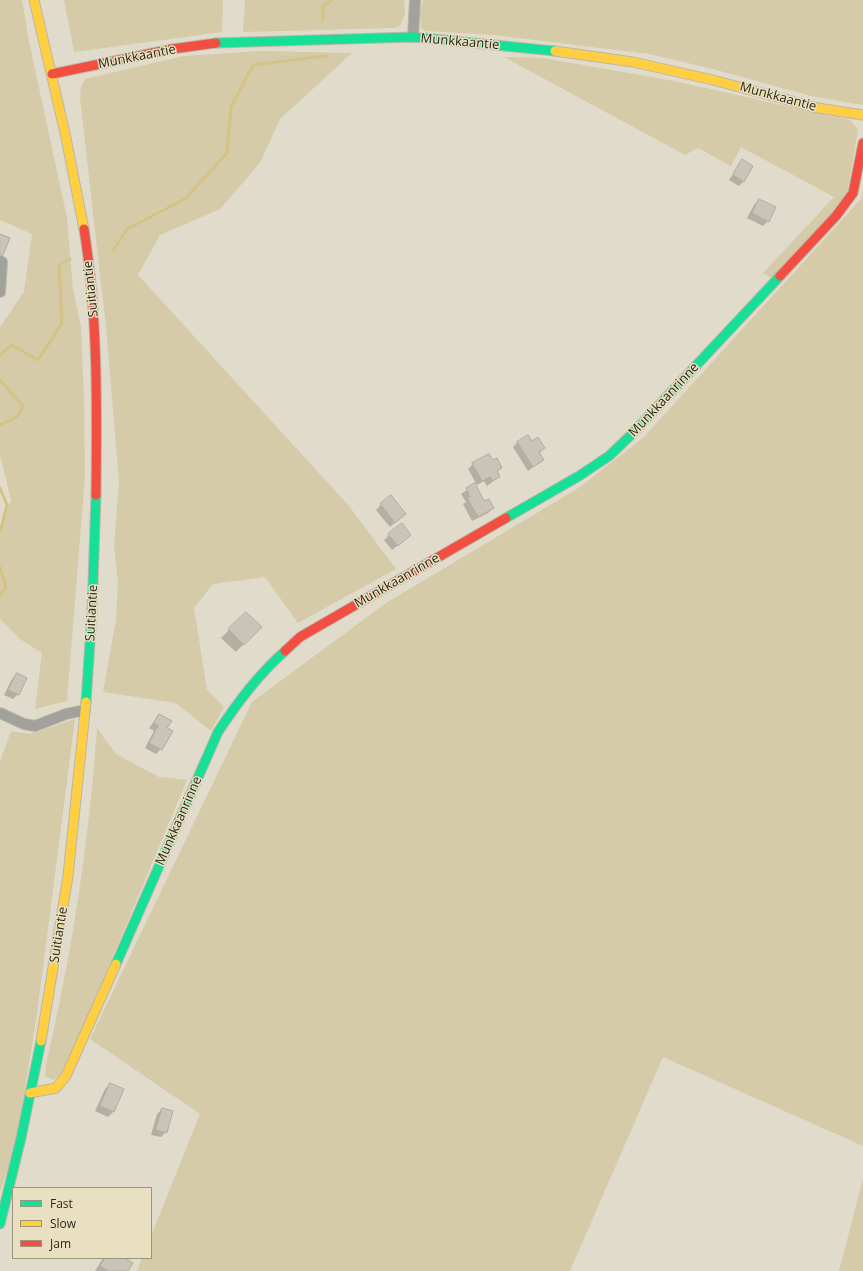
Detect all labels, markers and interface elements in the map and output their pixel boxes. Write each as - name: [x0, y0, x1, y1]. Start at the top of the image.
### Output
- street label: Munkkaantie: [420, 31, 500, 53]
- street label: Munkkaantie: [97, 42, 177, 72]
- street label: Munkkaantie: [738, 79, 818, 115]
- street label: Suitiantie: [80, 260, 102, 318]
- street label: Munkkaanrinne: [626, 360, 702, 440]
- street label: Munkkaanrinne: [352, 550, 442, 612]
- street label: Suitiantie: [83, 584, 101, 642]
- street label: Munkkaanrinne: [152, 774, 206, 868]
- street label: Suitiantie: [47, 906, 71, 964]
- legend: [12, 1187, 152, 1259]
- text: Fast: [50, 1195, 73, 1212]
- text: Slow: [50, 1215, 76, 1232]
- text: Jam: [50, 1235, 71, 1252]

